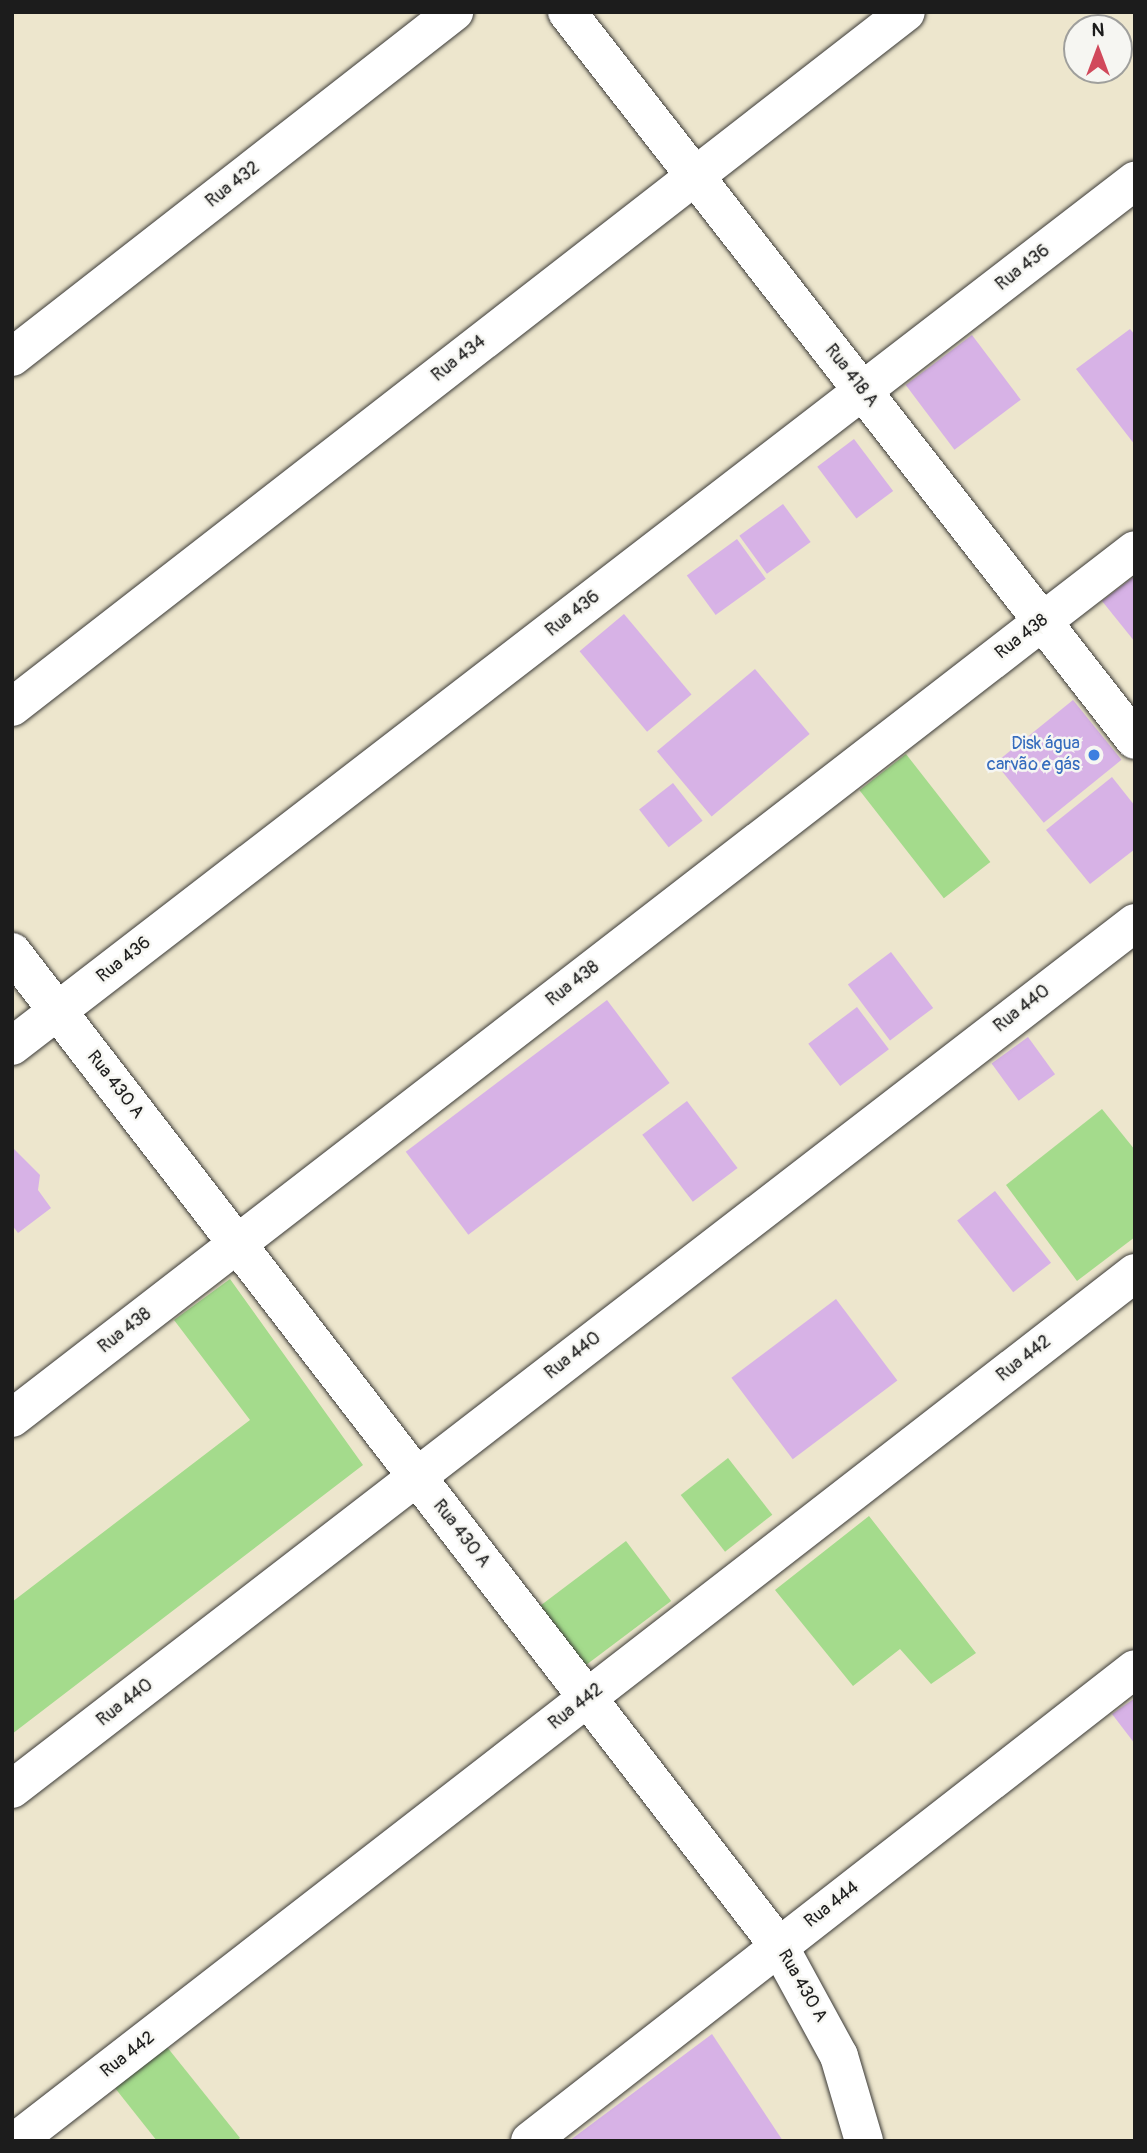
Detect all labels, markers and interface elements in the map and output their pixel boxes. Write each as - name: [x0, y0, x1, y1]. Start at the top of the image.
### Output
- north arrow: [1063, 14, 1133, 84]
- text: N: [1092, 18, 1104, 42]
- street label: Rua 432: [202, 157, 264, 213]
- street label: Rua 436: [992, 240, 1054, 296]
- street label: Rua 434: [428, 331, 490, 387]
- street label: Rua 418 A: [820, 340, 882, 412]
- street label: Rua 436: [542, 586, 604, 642]
- street label: Rua 438: [991, 610, 1053, 664]
- place label: Disk água carvão e gás: [987, 734, 1080, 776]
- marker: Disk água carvão e gás: [1086, 747, 1102, 763]
- street label: Rua 436: [93, 932, 155, 988]
- street label: Rua 438: [542, 957, 604, 1011]
- street label: Rua 440: [990, 981, 1054, 1037]
- street label: Rua 430 A: [82, 1047, 148, 1123]
- street label: Rua 438: [94, 1304, 156, 1358]
- street label: Rua 440: [541, 1328, 605, 1384]
- street label: Rua 442: [993, 1331, 1055, 1387]
- street label: Rua 430 A: [428, 1496, 494, 1572]
- street label: Rua 440: [93, 1675, 157, 1731]
- street label: Rua 442: [545, 1679, 607, 1735]
- street label: Rua 444: [801, 1877, 863, 1933]
- street label: Rua 430 A: [773, 1946, 831, 2026]
- street label: Rua 442: [97, 2027, 159, 2083]

